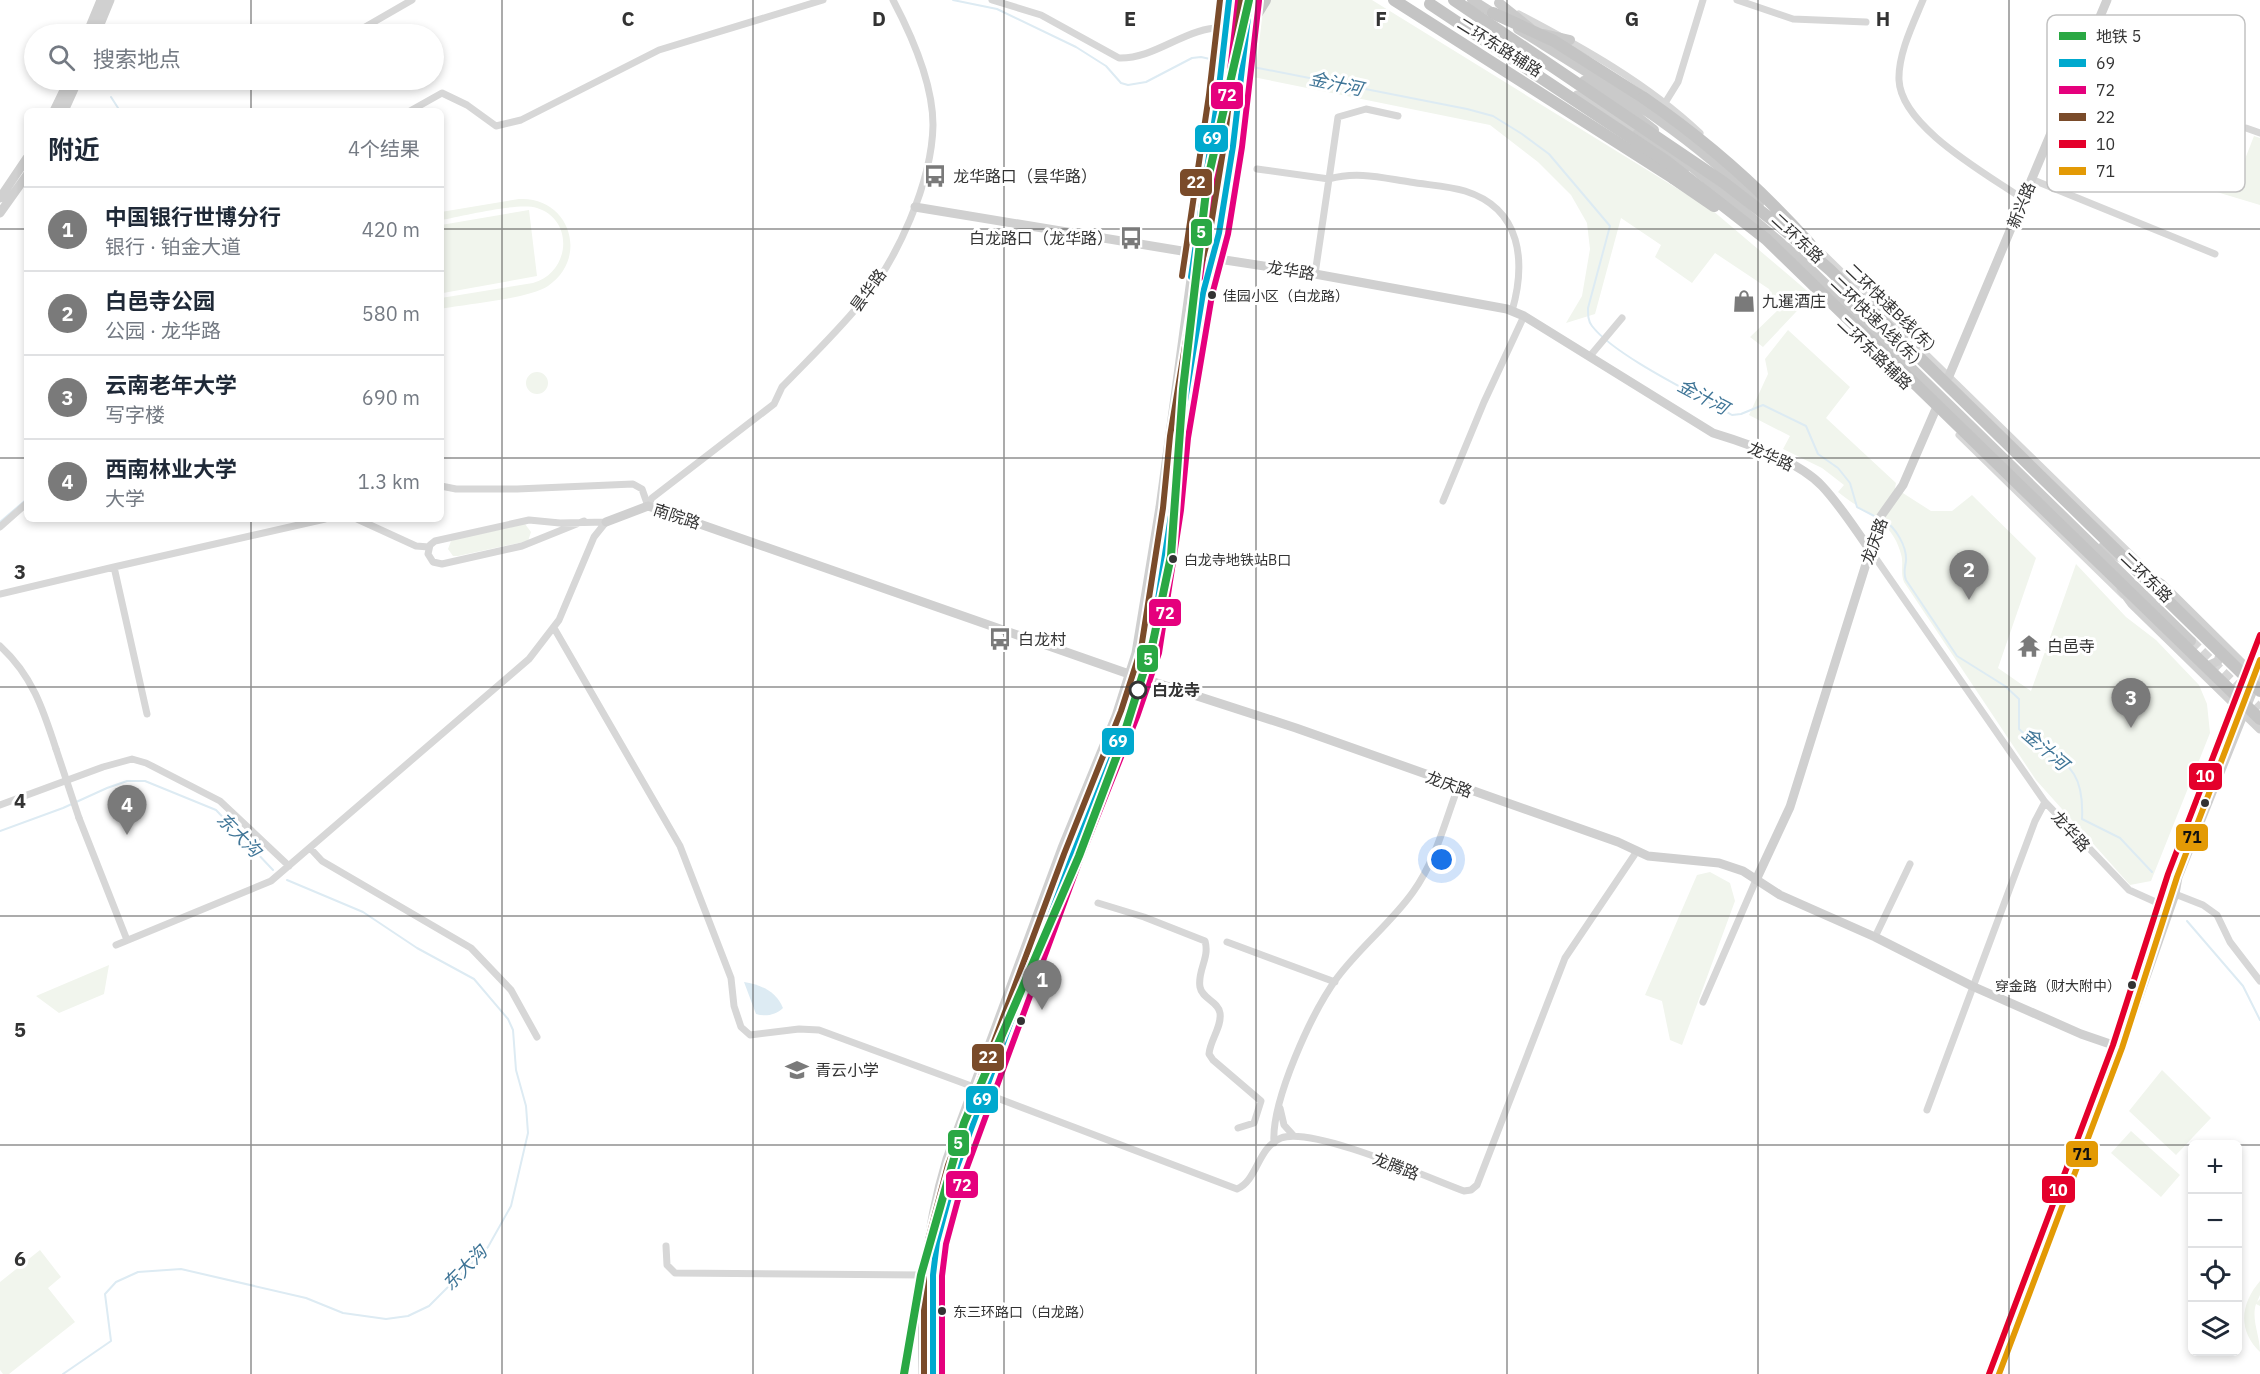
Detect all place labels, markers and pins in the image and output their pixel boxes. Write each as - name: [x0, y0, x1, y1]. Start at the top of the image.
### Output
- bus stop icon: 龙华路口（昙华路）: [922, 163, 948, 189]
- place label: 龙华路口（昙华路）: [953, 166, 1097, 186]
- bus stop icon: 白龙路口（龙华路）: [1118, 225, 1144, 251]
- place label: 白龙路口（龙华路）: [969, 228, 1113, 248]
- place label: 佳园小区（白龙路）: [1223, 287, 1349, 305]
- shop icon: 九暹酒庄: [1731, 288, 1757, 314]
- marker: 佳园小区（白龙路）: [1206, 289, 1218, 301]
- place label: 九暹酒庄: [1762, 291, 1826, 311]
- pin: 2: [1950, 550, 1988, 600]
- place label: 白龙寺地铁站B口: [1184, 551, 1291, 569]
- marker: 白龙寺地铁站B口: [1167, 553, 1179, 565]
- bus stop icon: 白龙村: [987, 626, 1013, 652]
- place label: 白龙村: [1018, 629, 1066, 649]
- temple icon: 白邑寺: [2016, 633, 2042, 659]
- place label: 白邑寺: [2047, 636, 2095, 656]
- pin: 3: [2112, 678, 2150, 728]
- place label: 白龙寺: [1152, 680, 1200, 700]
- marker: 白龙寺: [1129, 681, 1147, 699]
- pin: 4: [108, 786, 146, 835]
- unlabelled marker: [2199, 797, 2211, 809]
- pin: 1: [1022, 960, 1062, 1010]
- place label: 穿金路（财大附中）: [1995, 977, 2121, 995]
- marker: 穿金路（财大附中）: [2126, 979, 2138, 991]
- unlabelled marker: [1015, 1015, 1027, 1027]
- school or university icon: 青云小学: [784, 1057, 810, 1083]
- place label: 青云小学: [815, 1060, 879, 1080]
- place label: 东三环路口（白龙路）: [953, 1303, 1093, 1321]
- marker: 东三环路口（白龙路）: [936, 1305, 948, 1317]

